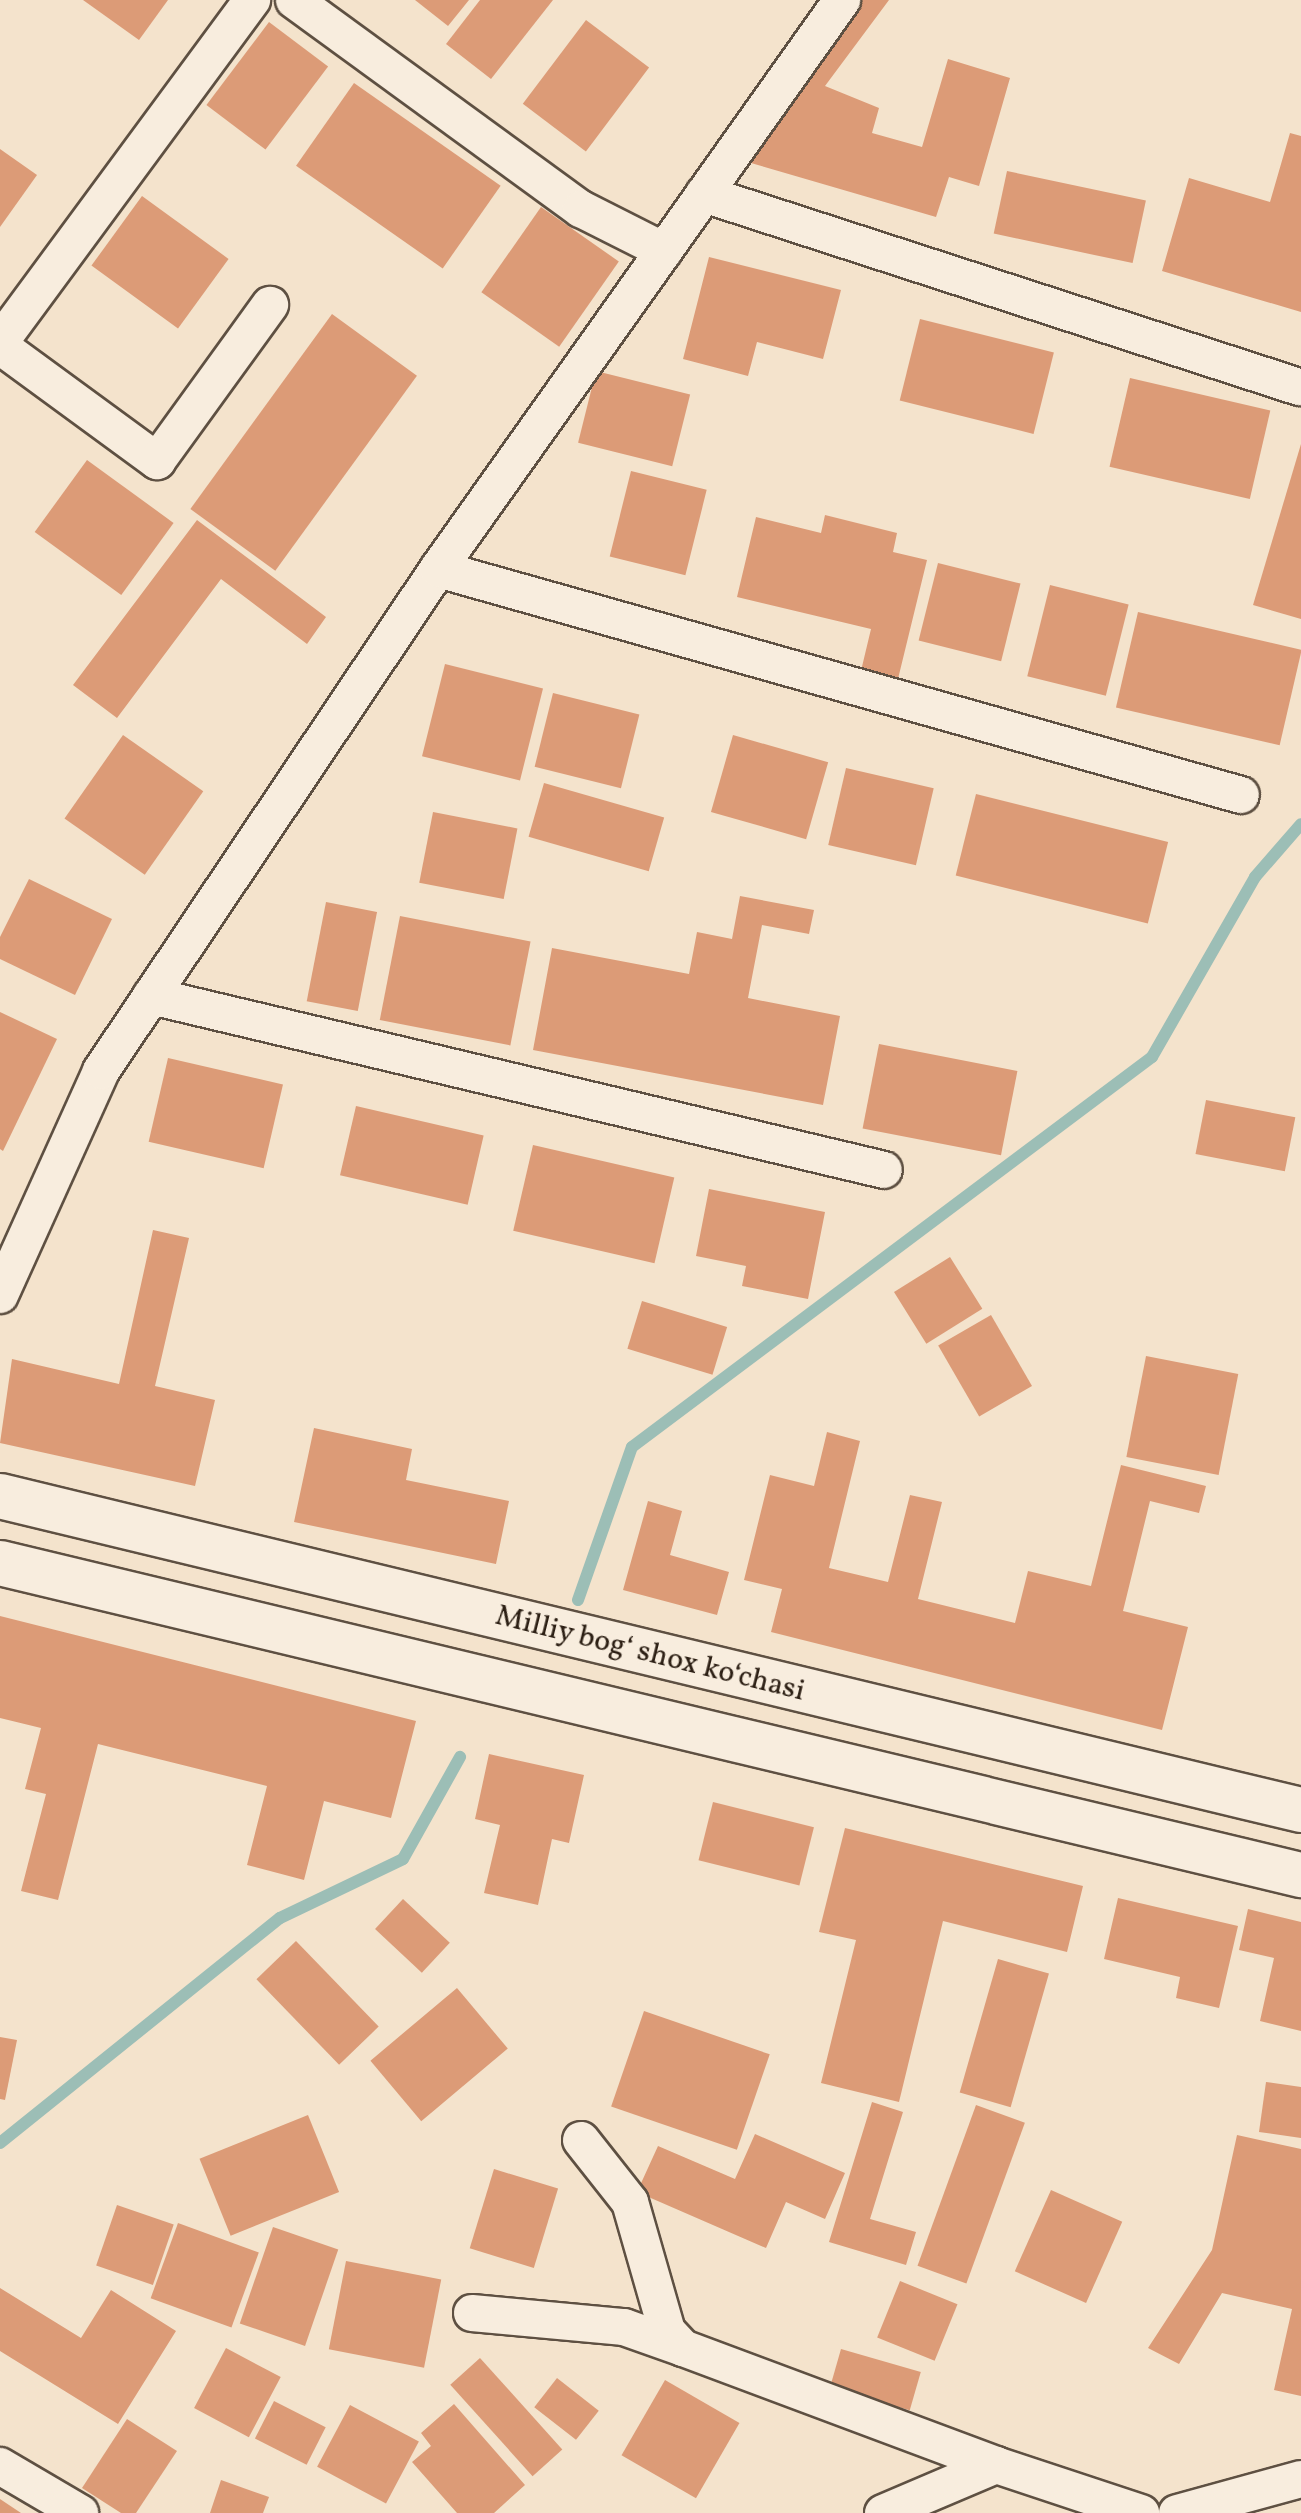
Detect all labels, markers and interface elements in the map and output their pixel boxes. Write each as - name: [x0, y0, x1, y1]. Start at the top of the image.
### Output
- street label: Milliy bog‘ shox ko‘chasi: [491, 1598, 809, 1710]

